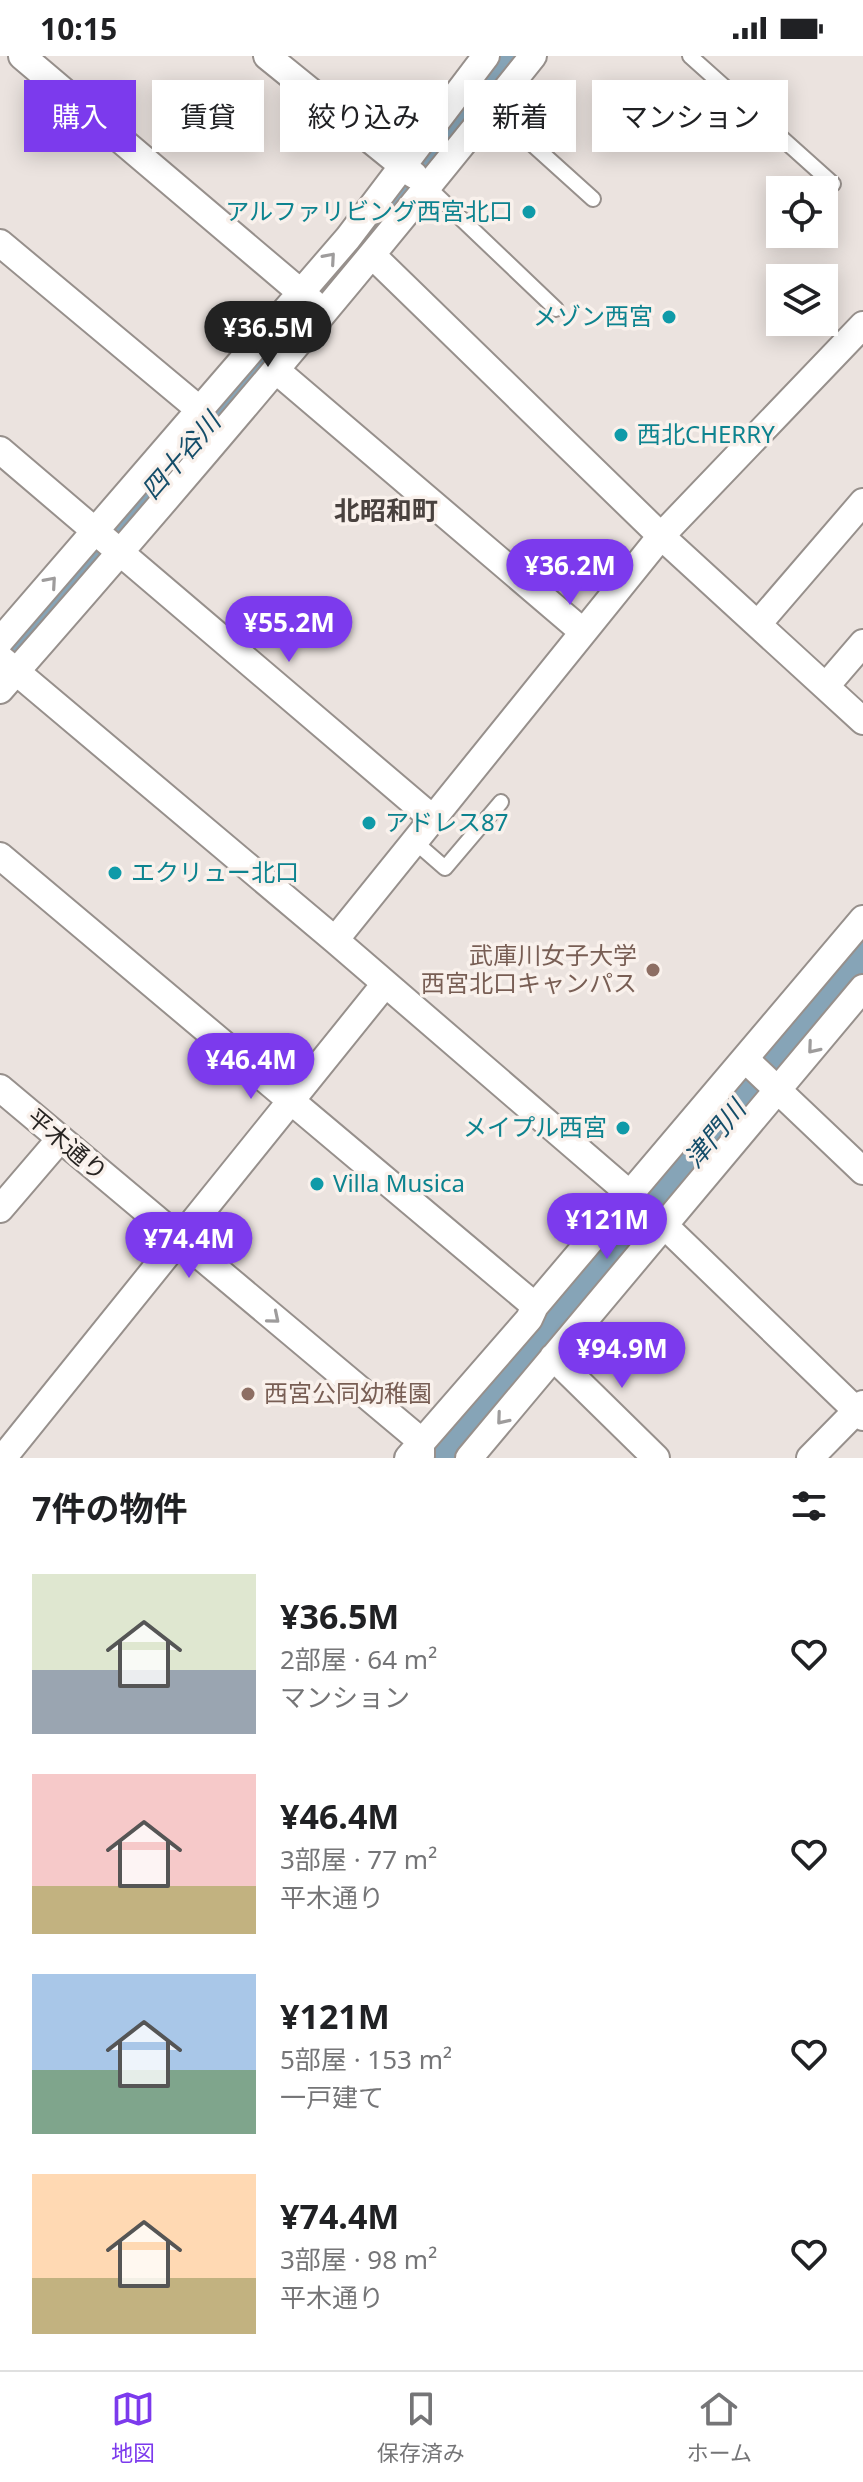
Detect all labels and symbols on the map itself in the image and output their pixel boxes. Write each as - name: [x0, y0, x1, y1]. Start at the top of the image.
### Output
- place label: アルファリビング西宮北口: [225, 194, 513, 227]
- marker: アルファリビング西宮北口: [520, 203, 538, 221]
- one-way arrow: [320, 252, 335, 267]
- place label: メゾン西宮: [533, 299, 653, 332]
- pin: ¥36.5M: [203, 301, 333, 369]
- marker: メゾン西宮: [660, 308, 678, 326]
- water label: 四十谷川: [133, 402, 230, 506]
- place label: 西北CHERRY: [637, 417, 775, 450]
- marker: 西北CHERRY: [612, 426, 630, 444]
- district label: 北昭和町: [334, 492, 438, 528]
- pin: ¥36.2M: [505, 539, 635, 607]
- one-way arrow: [41, 577, 56, 592]
- pin: ¥55.2M: [224, 596, 354, 664]
- place label: アドレス87: [385, 805, 508, 838]
- marker: アドレス87: [360, 814, 378, 832]
- place label: エクリュー北口: [131, 855, 299, 888]
- marker: エクリュー北口: [106, 864, 124, 882]
- place label: 武庫川女子大学 西宮北口キャンパス: [421, 938, 637, 999]
- marker: 武庫川女子大学 西宮北口キャンパス: [644, 961, 662, 979]
- pin: ¥46.4M: [186, 1033, 316, 1101]
- one-way arrow: [808, 1039, 823, 1054]
- water label: 津門川: [675, 1090, 755, 1175]
- street label: 平木通り: [21, 1100, 115, 1187]
- place label: メイプル西宮: [463, 1110, 607, 1143]
- marker: メイプル西宮: [614, 1119, 632, 1137]
- place label: Villa Musica: [333, 1166, 465, 1199]
- marker: Villa Musica: [308, 1175, 326, 1193]
- pin: ¥121M: [551, 1193, 663, 1261]
- pin: ¥74.4M: [124, 1212, 254, 1280]
- one-way arrow: [265, 1308, 280, 1323]
- pin: ¥94.9M: [557, 1322, 687, 1390]
- place label: 西宮公同幼稚園: [264, 1376, 432, 1409]
- marker: 西宮公同幼稚園: [239, 1385, 257, 1403]
- one-way arrow: [497, 1410, 512, 1424]

